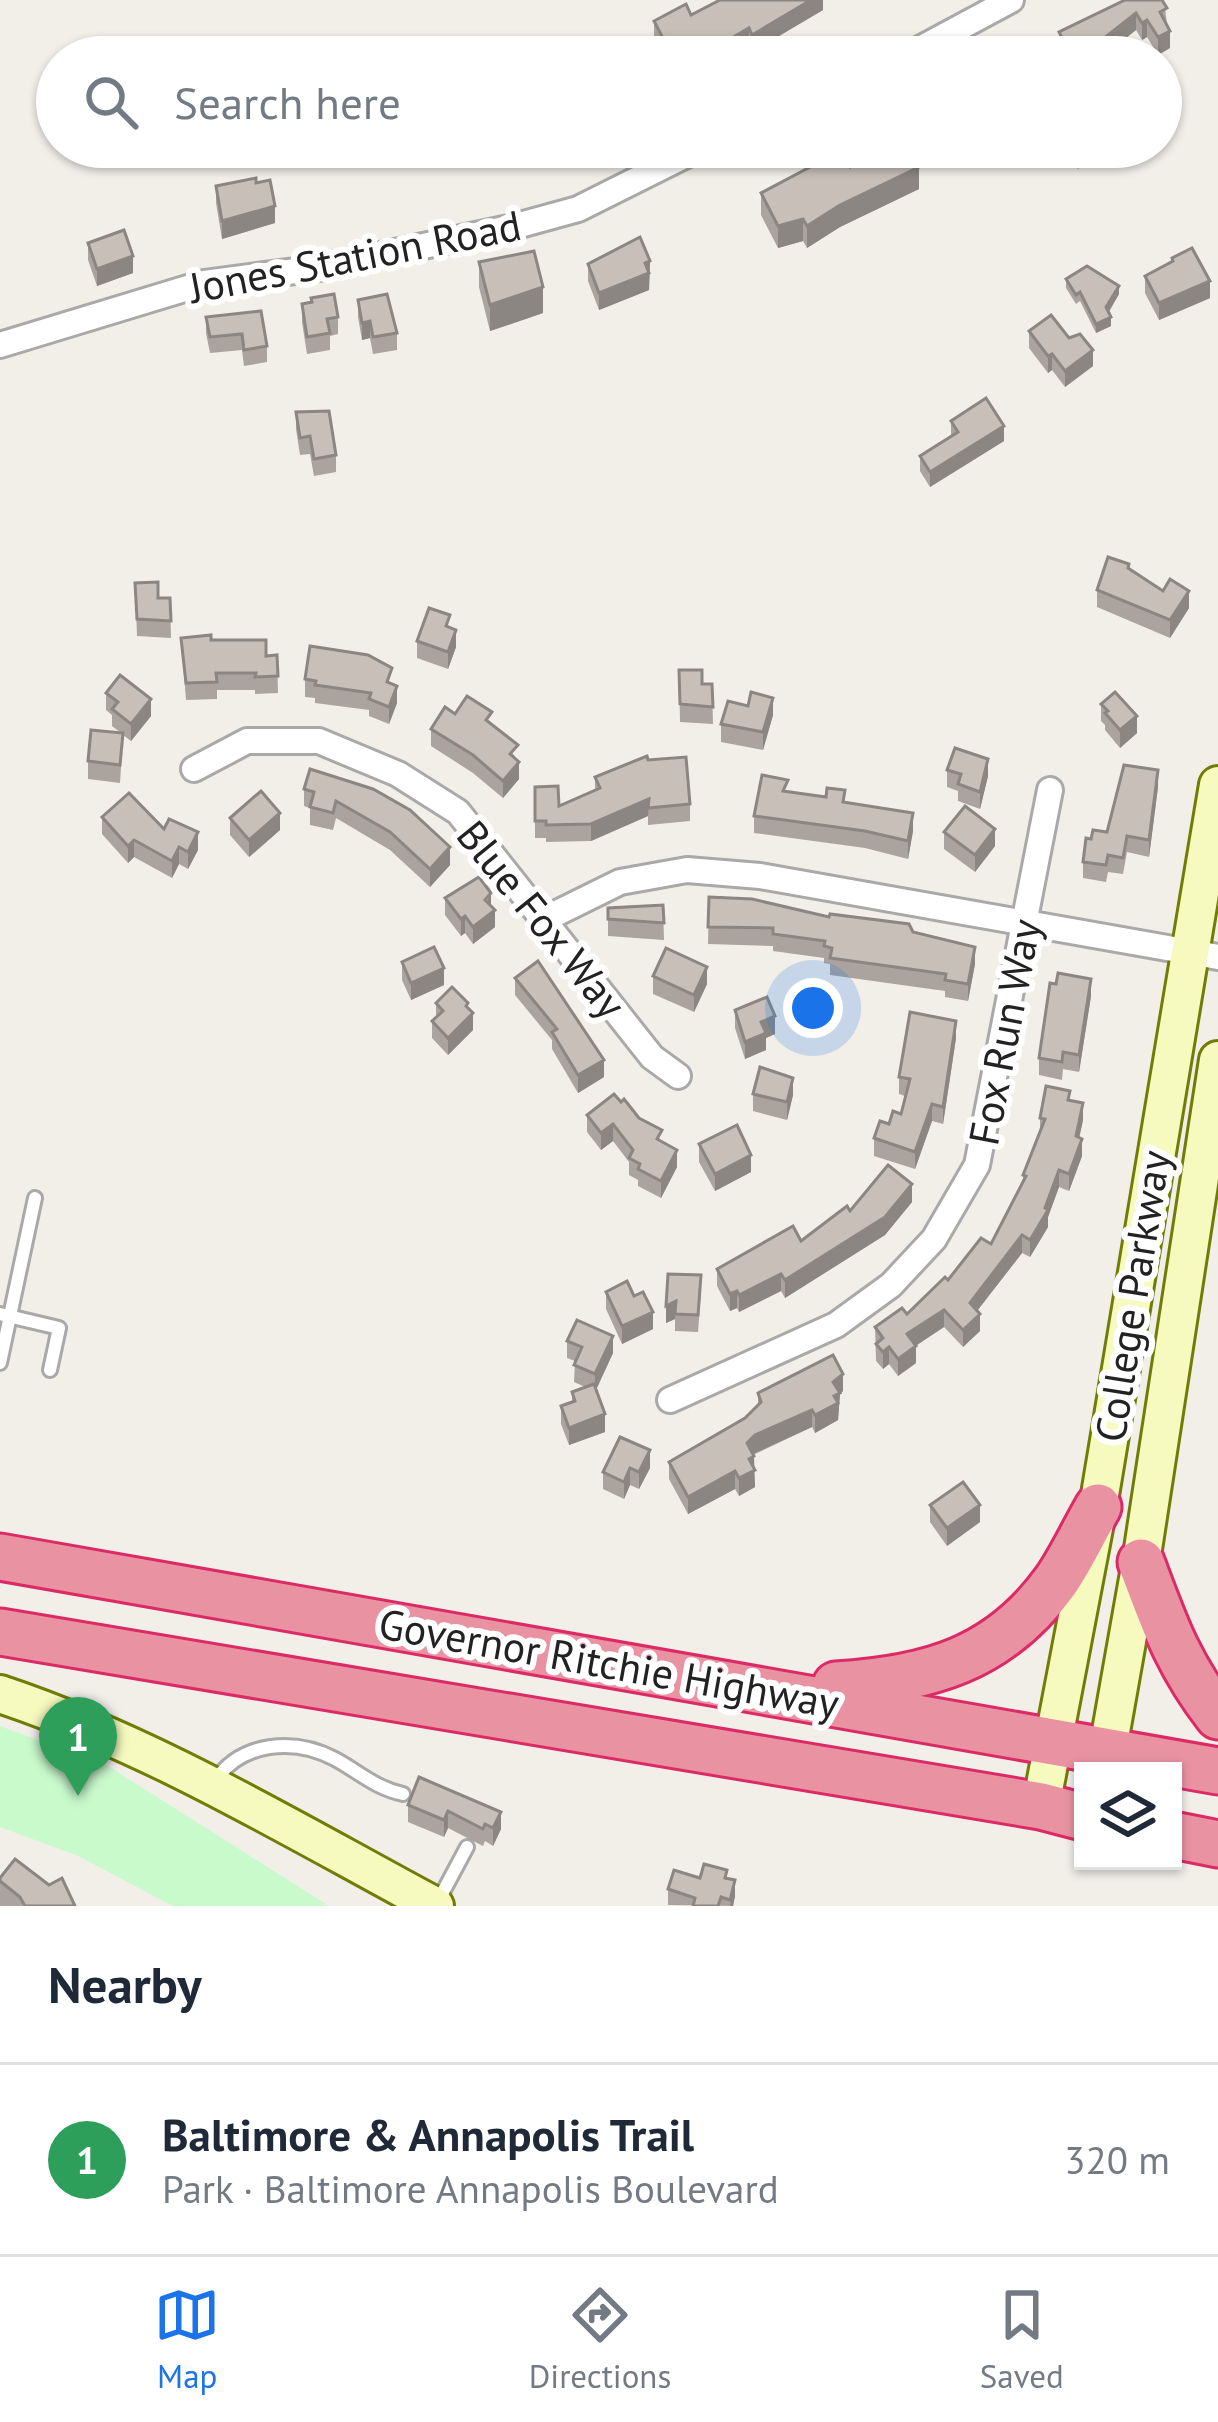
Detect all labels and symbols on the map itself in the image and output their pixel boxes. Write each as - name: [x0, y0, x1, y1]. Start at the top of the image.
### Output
- street label: Jones Station Road: [183, 197, 525, 315]
- street label: Blue Fox Way: [445, 809, 639, 1030]
- street label: Fox Run Way: [955, 914, 1053, 1150]
- your location: [783, 978, 843, 1038]
- street label: College Parkway: [1082, 1146, 1182, 1446]
- street label: Governor Ritchie Highway: [375, 1595, 844, 1731]
- pin: 1: [39, 1697, 117, 1796]

